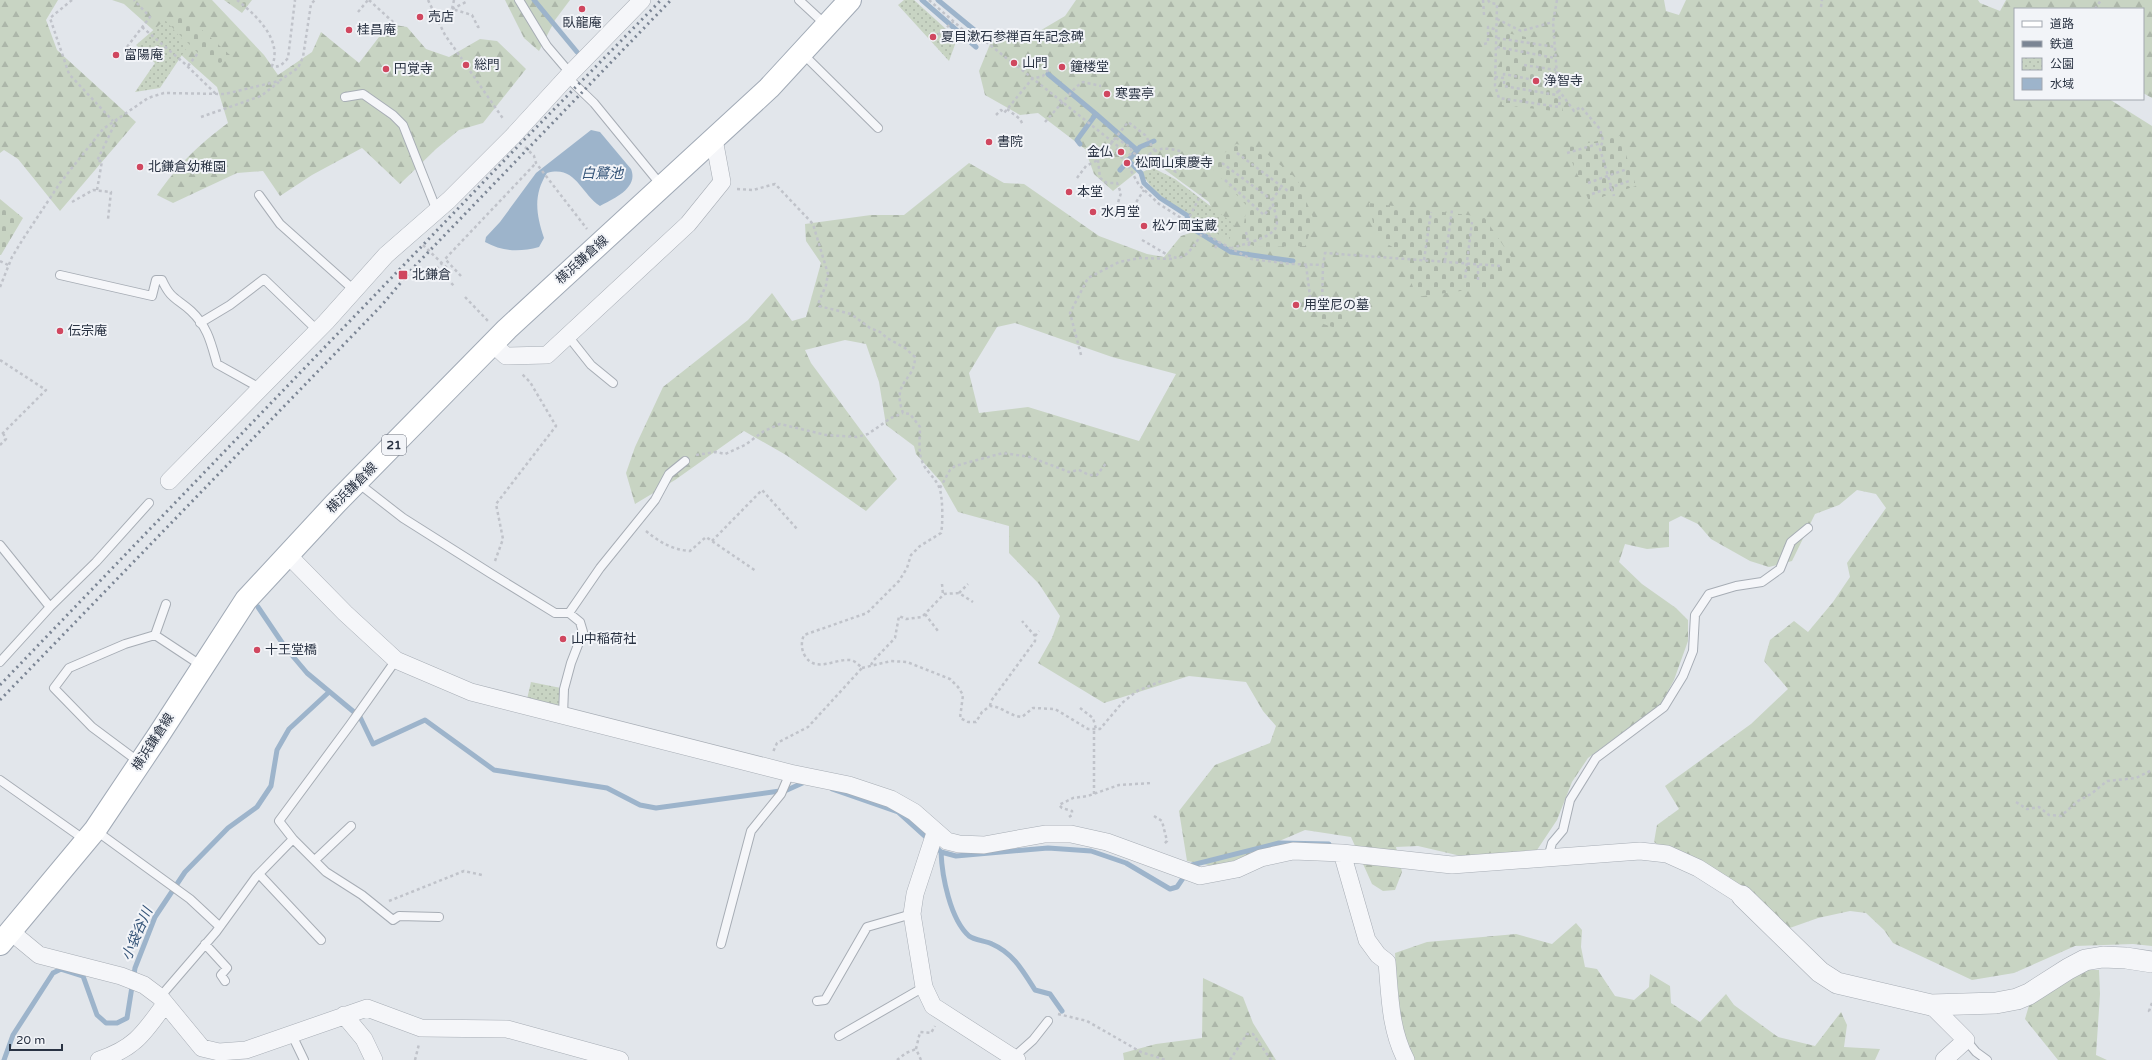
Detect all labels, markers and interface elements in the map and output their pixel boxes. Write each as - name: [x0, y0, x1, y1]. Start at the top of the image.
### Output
- marker: 臥龍庵: [577, 4, 587, 14]
- legend: [2014, 8, 2144, 100]
- place label: 売店: [428, 9, 454, 25]
- marker: 売店: [415, 12, 425, 22]
- place label: 臥龍庵: [562, 15, 602, 31]
- text: 道路: [2050, 17, 2074, 31]
- place label: 桂昌庵: [357, 22, 396, 38]
- marker: 桂昌庵: [344, 25, 354, 35]
- place label: 夏目漱石参禅百年記念碑: [941, 29, 1084, 45]
- marker: 夏目漱石参禅百年記念碑: [928, 32, 938, 42]
- text: 鉄道: [2050, 37, 2074, 51]
- place label: 富陽庵: [124, 47, 163, 63]
- marker: 富陽庵: [111, 50, 121, 60]
- place label: 山門: [1022, 55, 1048, 71]
- place label: 総門: [474, 57, 500, 73]
- text: 公園: [2050, 57, 2074, 71]
- marker: 山門: [1009, 58, 1019, 68]
- place label: 鐘楼堂: [1070, 59, 1109, 75]
- marker: 総門: [461, 60, 471, 70]
- place label: 円覚寺: [394, 61, 433, 77]
- marker: 鐘楼堂: [1057, 62, 1067, 72]
- marker: 円覚寺: [381, 64, 391, 74]
- place label: 浄智寺: [1544, 73, 1583, 89]
- marker: 浄智寺: [1531, 76, 1541, 86]
- text: 水域: [2050, 77, 2074, 91]
- place label: 寒雲亭: [1115, 86, 1154, 102]
- marker: 寒雲亭: [1102, 89, 1112, 99]
- place label: 書院: [997, 134, 1023, 150]
- marker: 書院: [984, 137, 994, 147]
- place label: 金仏: [1087, 144, 1113, 160]
- marker: 金仏: [1116, 147, 1126, 157]
- place label: 松岡山東慶寺: [1135, 155, 1213, 171]
- marker: 松岡山東慶寺: [1122, 158, 1132, 168]
- place label: 北鎌倉幼稚園: [148, 159, 226, 175]
- marker: 北鎌倉幼稚園: [135, 162, 145, 172]
- water label: 白鷺池: [581, 165, 625, 182]
- place label: 本堂: [1077, 184, 1103, 200]
- marker: 本堂: [1064, 187, 1074, 197]
- place label: 水月堂: [1101, 204, 1140, 220]
- marker: 水月堂: [1088, 207, 1098, 217]
- place label: 松ケ岡宝蔵: [1152, 218, 1217, 234]
- marker: 松ケ岡宝蔵: [1139, 221, 1149, 231]
- street label: 横浜鎌倉線: [552, 232, 612, 288]
- place label: 北鎌倉: [412, 267, 451, 283]
- marker: 北鎌倉: [397, 269, 409, 281]
- place label: 用堂尼の墓: [1304, 297, 1369, 313]
- marker: 用堂尼の墓: [1291, 300, 1301, 310]
- place label: 伝宗庵: [68, 323, 107, 339]
- marker: 伝宗庵: [55, 326, 65, 336]
- road number: 21: [382, 435, 406, 455]
- street label: 横浜鎌倉線: [323, 459, 381, 517]
- place label: 山中稲荷社: [571, 631, 636, 647]
- marker: 山中稲荷社: [558, 634, 568, 644]
- place label: 十王堂橋: [265, 642, 317, 658]
- marker: 十王堂橋: [252, 645, 262, 655]
- street label: 横浜鎌倉線: [129, 710, 177, 774]
- water label: 小袋谷川: [118, 903, 157, 963]
- scale bar: [10, 1026, 62, 1052]
- text: 20 m: [16, 1033, 45, 1047]

